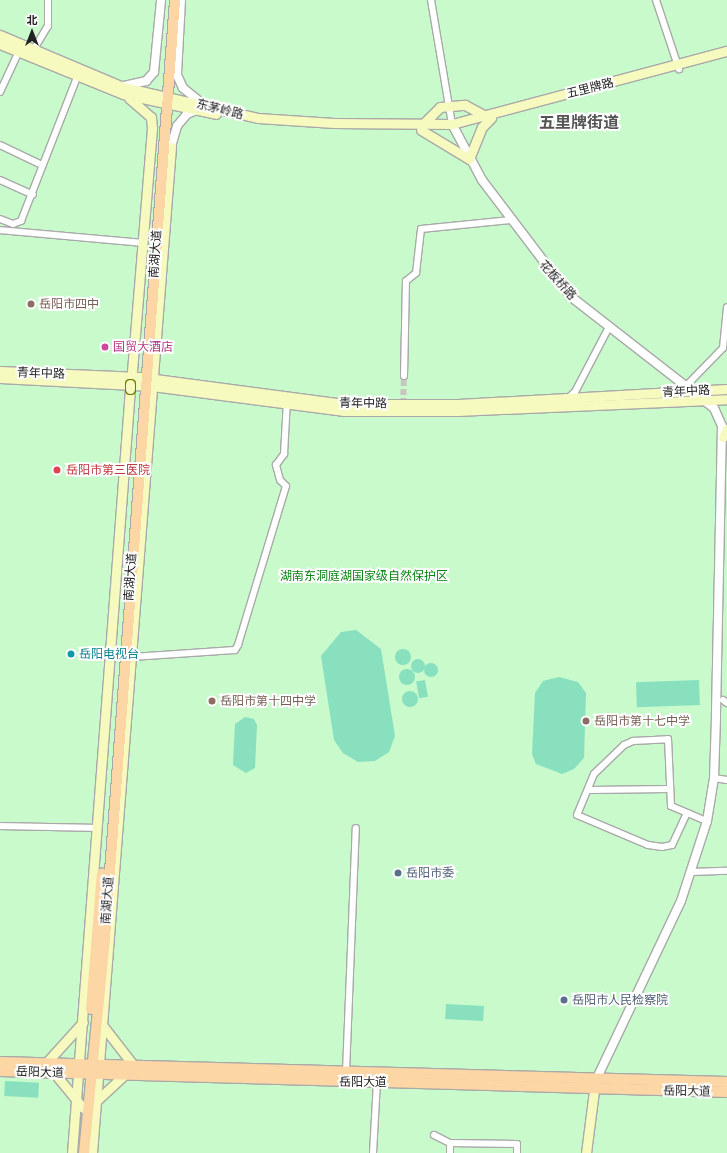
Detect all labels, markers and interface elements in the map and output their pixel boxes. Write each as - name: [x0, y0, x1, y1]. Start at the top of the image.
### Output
- north arrow: [12, 12, 52, 52]
- text: 北: [27, 13, 38, 27]
- street label: 五里牌路: [565, 75, 615, 101]
- street label: 东茅岭路: [195, 96, 245, 122]
- district label: 五里牌街道: [539, 112, 619, 132]
- street label: 南湖大道: [146, 230, 164, 278]
- street label: 花板桥路: [537, 257, 579, 303]
- place label: 岳阳市四中: [39, 297, 99, 311]
- marker: 岳阳市四中: [26, 299, 36, 309]
- place label: 国贸大酒店: [113, 340, 173, 354]
- marker: 国贸大酒店: [100, 342, 110, 352]
- street label: 青年中路: [17, 365, 65, 381]
- street label: 青年中路: [662, 383, 710, 399]
- street label: 青年中路: [339, 395, 387, 411]
- place label: 岳阳市第三医院: [66, 463, 150, 477]
- marker: 岳阳市第三医院: [51, 464, 63, 476]
- street label: 南湖大道: [121, 553, 139, 601]
- park label: 湖南东洞庭湖国家级自然保护区: [280, 569, 448, 583]
- place label: 岳阳电视台: [79, 647, 139, 661]
- marker: 岳阳电视台: [66, 649, 76, 659]
- place label: 岳阳市第十四中学: [220, 694, 316, 708]
- marker: 岳阳市第十四中学: [207, 696, 217, 706]
- place label: 岳阳市第十七中学: [594, 714, 690, 728]
- marker: 岳阳市第十七中学: [581, 716, 591, 726]
- place label: 岳阳市委: [406, 866, 454, 880]
- marker: 岳阳市委: [393, 868, 403, 878]
- street label: 南湖大道: [98, 876, 116, 924]
- place label: 岳阳市人民检察院: [572, 993, 668, 1007]
- marker: 岳阳市人民检察院: [559, 995, 569, 1005]
- street label: 岳阳大道: [16, 1064, 64, 1080]
- street label: 岳阳大道: [339, 1075, 387, 1089]
- street label: 岳阳大道: [663, 1083, 711, 1099]

